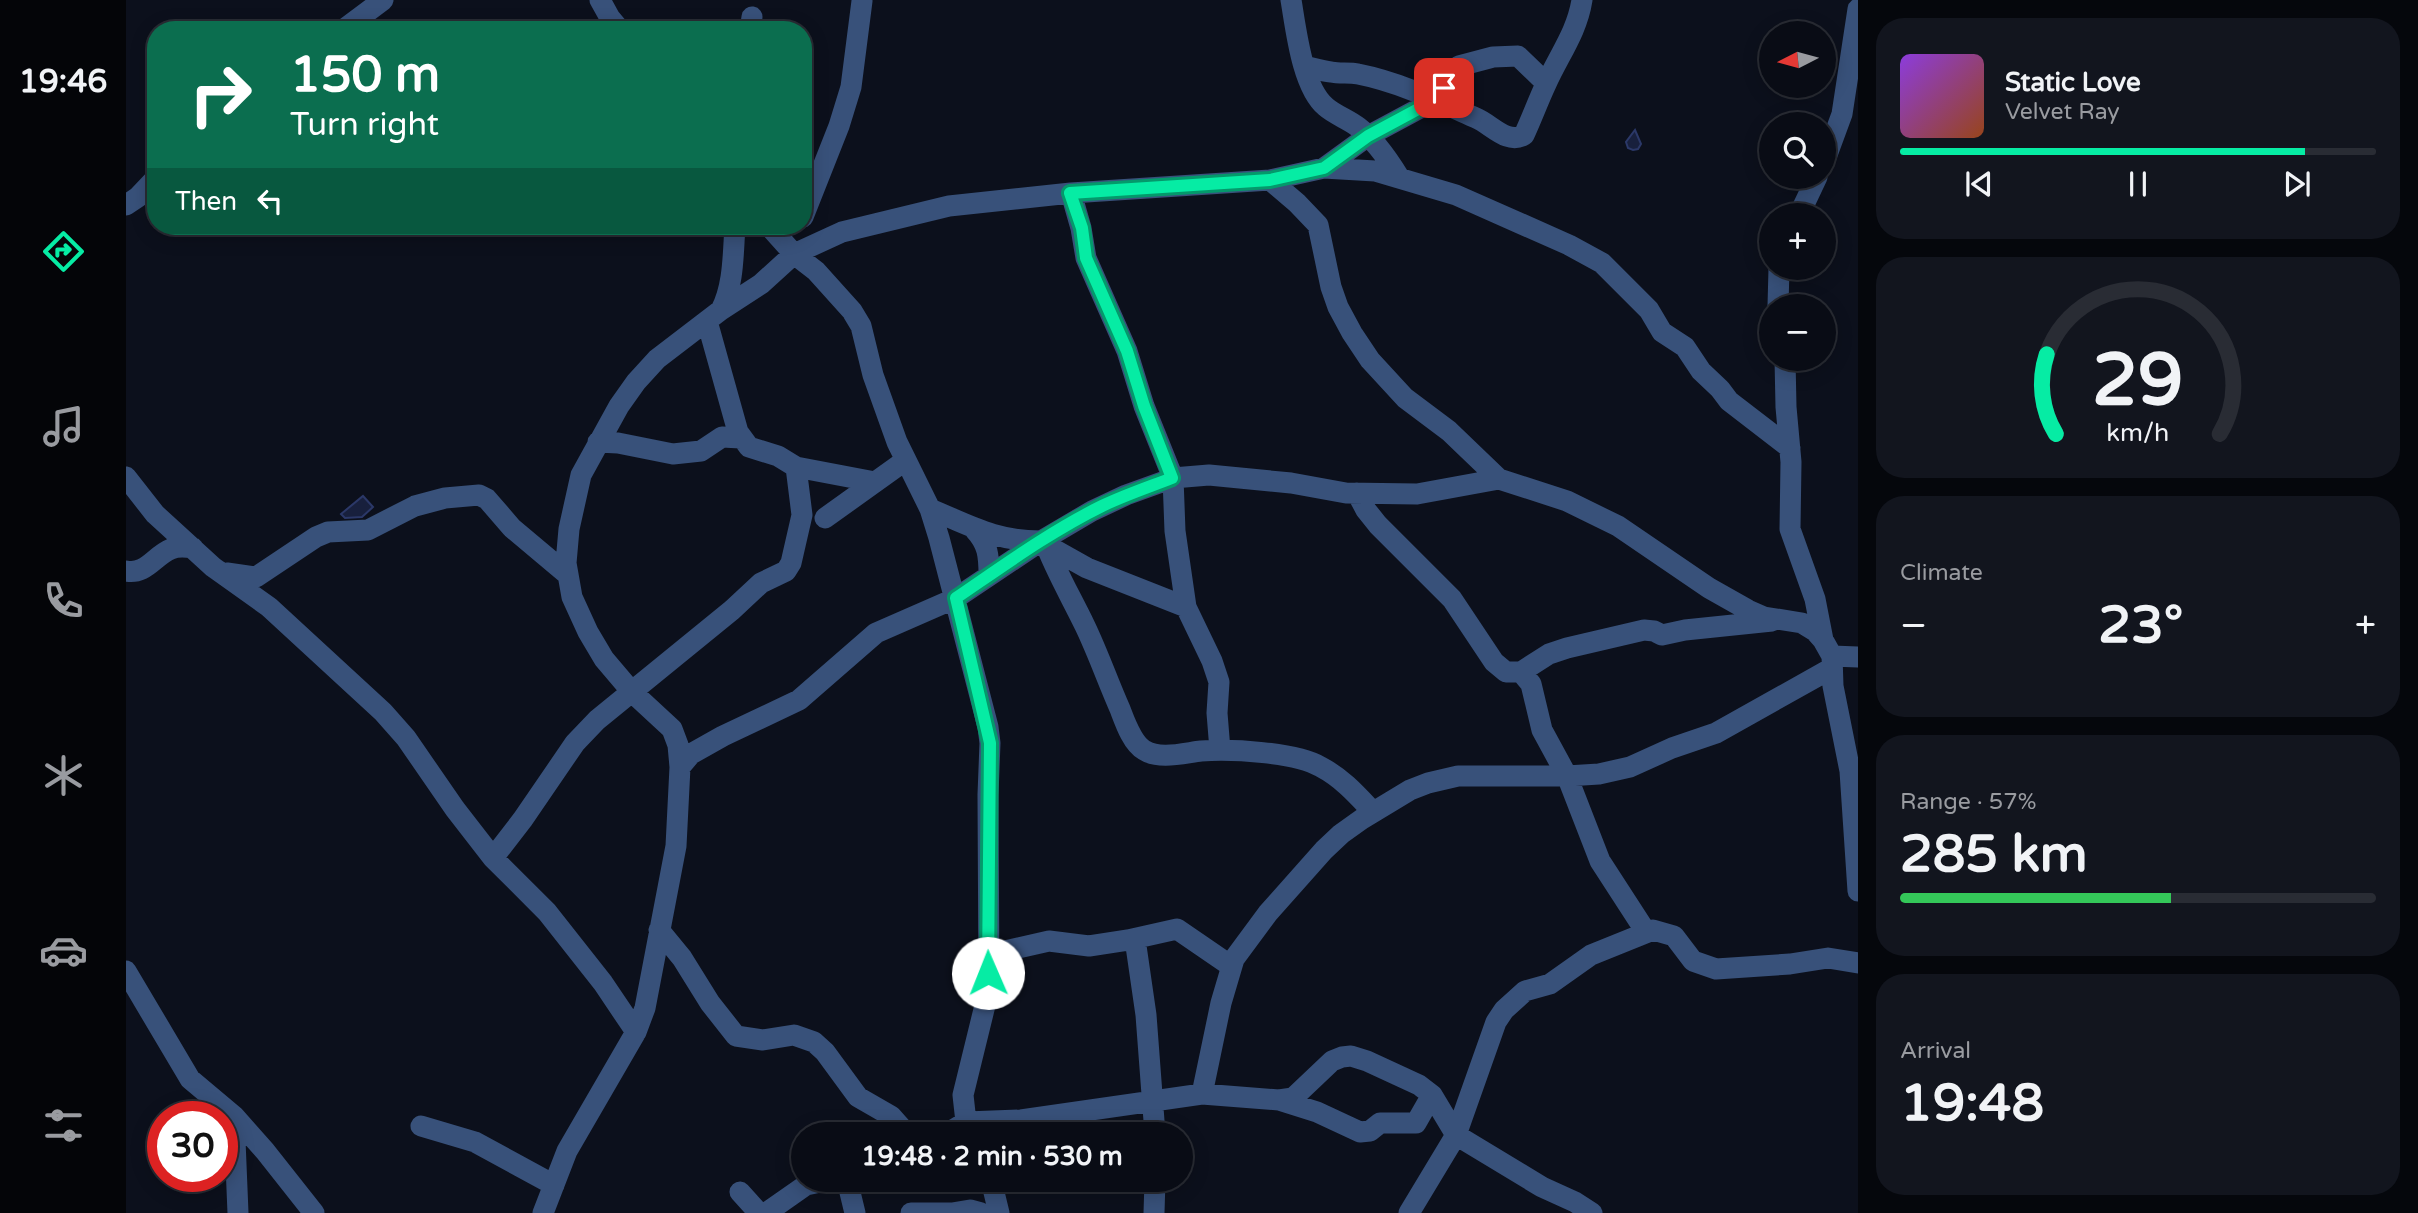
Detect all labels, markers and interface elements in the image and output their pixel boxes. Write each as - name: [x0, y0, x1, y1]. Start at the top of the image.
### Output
- north arrow: [1759, 21, 1836, 98]
- map controls: [1759, 21, 1836, 371]
- text: 150 m: [290, 46, 440, 105]
- icon: right: [175, 49, 266, 140]
- pin: [1414, 58, 1474, 118]
- text: 19:46: [19, 63, 107, 101]
- text: Static Love: [2005, 67, 2141, 98]
- icon: arrive: [1425, 69, 1463, 107]
- text: Velvet Ray: [2005, 98, 2120, 126]
- text: Turn right: [290, 106, 439, 144]
- button: search: [1759, 112, 1836, 189]
- icon: previous: [1960, 165, 1998, 203]
- icon: pause: [2119, 165, 2157, 203]
- icon: next: [2278, 165, 2316, 203]
- icon: left: [251, 182, 289, 220]
- text: Then: [175, 186, 237, 217]
- button: +: [1759, 203, 1836, 280]
- icon: directions: [39, 227, 88, 276]
- button: −: [1759, 294, 1836, 371]
- text: 29: [2092, 337, 2184, 425]
- icon: music: [39, 402, 88, 451]
- text: km/h: [2107, 417, 2169, 447]
- text: Climate: [1900, 559, 1983, 587]
- icon: phone: [39, 576, 88, 625]
- text: 23°: [2098, 594, 2183, 657]
- text: −: [1900, 603, 1927, 649]
- text: +: [2355, 603, 2376, 649]
- icon: climate: [39, 751, 88, 800]
- text: Range · 57%: [1900, 788, 2036, 816]
- text: 285 km: [1900, 823, 2088, 886]
- icon: car: [39, 926, 88, 975]
- position arrow: [951, 936, 1025, 1010]
- text: Arrival: [1900, 1037, 1971, 1065]
- text: 19:48: [1900, 1072, 2044, 1135]
- icon: filters: [39, 1101, 88, 1150]
- speed limit sign: 30: [147, 1101, 238, 1192]
- text: 19:48 · 2 min · 530 m: [861, 1141, 1123, 1172]

